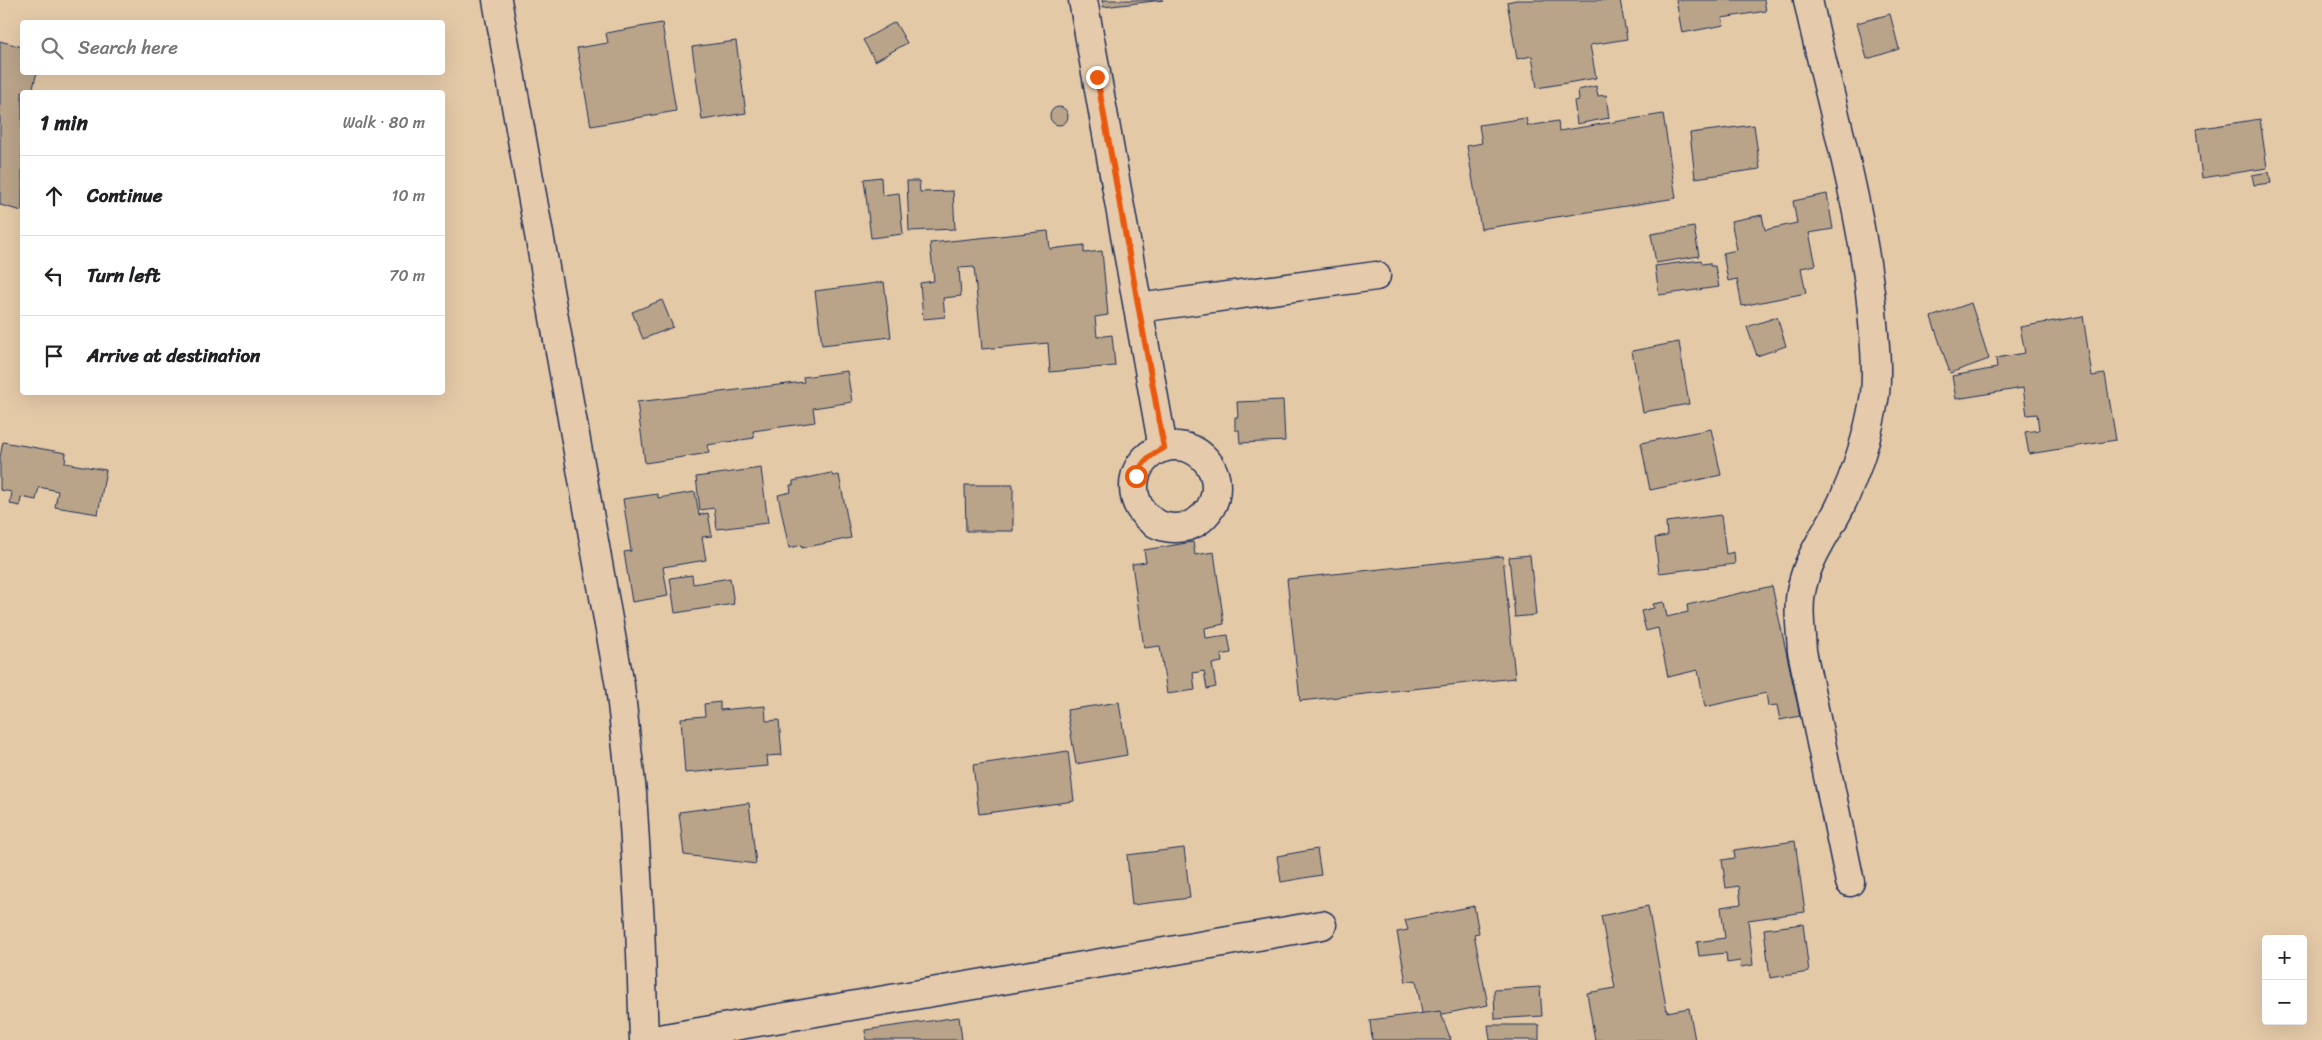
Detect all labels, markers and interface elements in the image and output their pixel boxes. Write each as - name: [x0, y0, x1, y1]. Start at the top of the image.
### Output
- search box: [20, 20, 445, 75]
- text: Search here: [78, 31, 178, 64]
- icon: search: [38, 34, 66, 62]
- route end: [1086, 66, 1109, 89]
- text: 1 min: [40, 104, 88, 142]
- text: Walk · 80 m: [343, 108, 425, 137]
- text: Continue: [87, 179, 163, 212]
- text: 10 m: [392, 181, 425, 210]
- icon: ahead: [40, 182, 68, 210]
- text: Turn left: [87, 259, 160, 292]
- text: 70 m: [389, 261, 425, 290]
- icon: left: [40, 262, 68, 290]
- text: Arrive at destination: [87, 339, 260, 372]
- icon: arrive: [40, 342, 68, 370]
- route start: [1125, 465, 1148, 488]
- map controls: [2262, 935, 2307, 1025]
- button: +: [2262, 935, 2307, 980]
- button: −: [2262, 980, 2307, 1025]

